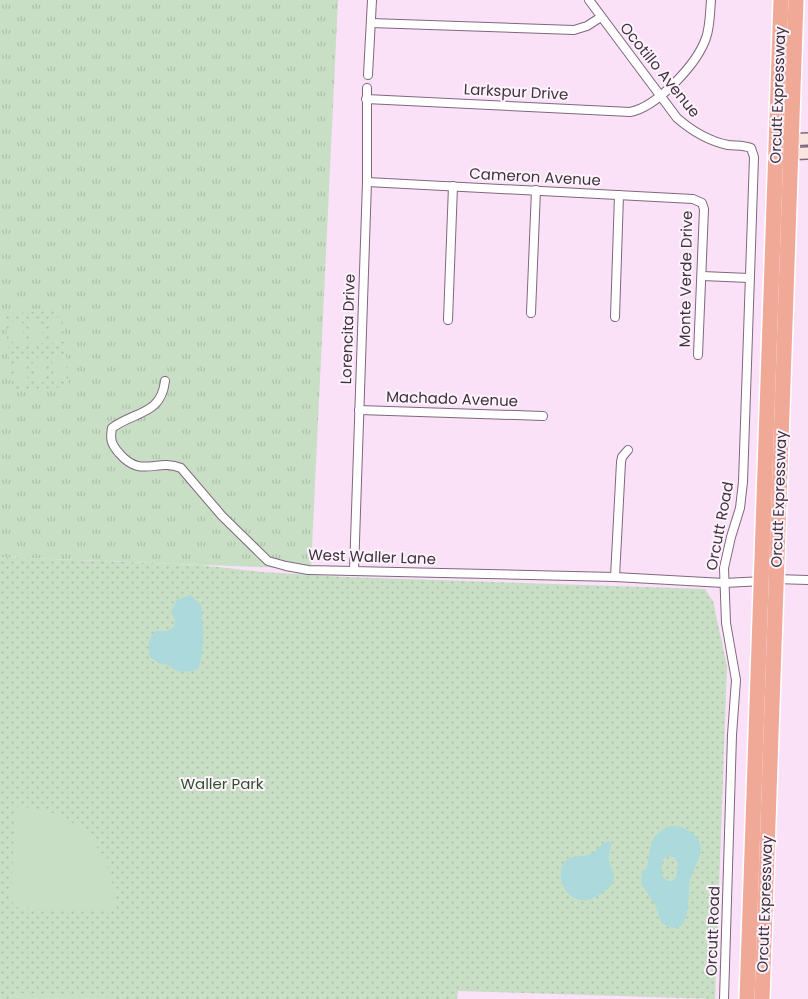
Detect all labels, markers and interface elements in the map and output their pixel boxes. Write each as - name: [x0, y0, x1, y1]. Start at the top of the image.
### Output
- street label: Ocotillo Avenue: [615, 18, 705, 122]
- street label: Orcutt Expressway: [765, 25, 790, 164]
- street label: Larkspur Drive: [463, 78, 569, 105]
- street label: Cameron Avenue: [469, 163, 601, 190]
- street label: Monte Verde Drive: [674, 210, 697, 348]
- street label: Lorencita Drive: [335, 273, 360, 385]
- street label: Machado Avenue: [386, 386, 518, 411]
- street label: Orcutt Expressway: [766, 429, 791, 568]
- street label: Orcutt Road: [701, 480, 738, 572]
- street label: West Waller Lane: [308, 544, 436, 569]
- park label: Waller Park: [180, 773, 264, 794]
- street label: Orcutt Expressway: [752, 834, 777, 973]
- street label: Orcutt Road: [700, 886, 725, 976]

